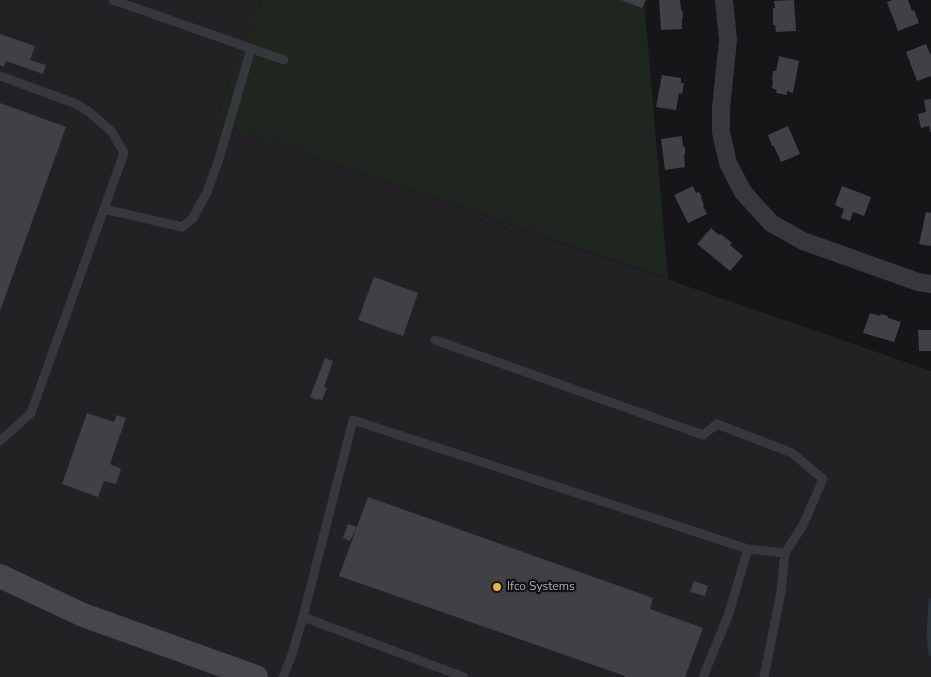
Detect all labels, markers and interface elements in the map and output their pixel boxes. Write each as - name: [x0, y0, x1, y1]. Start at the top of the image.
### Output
- place label: Ifco Systems: [507, 580, 575, 594]
- marker: Ifco Systems: [491, 581, 503, 593]

